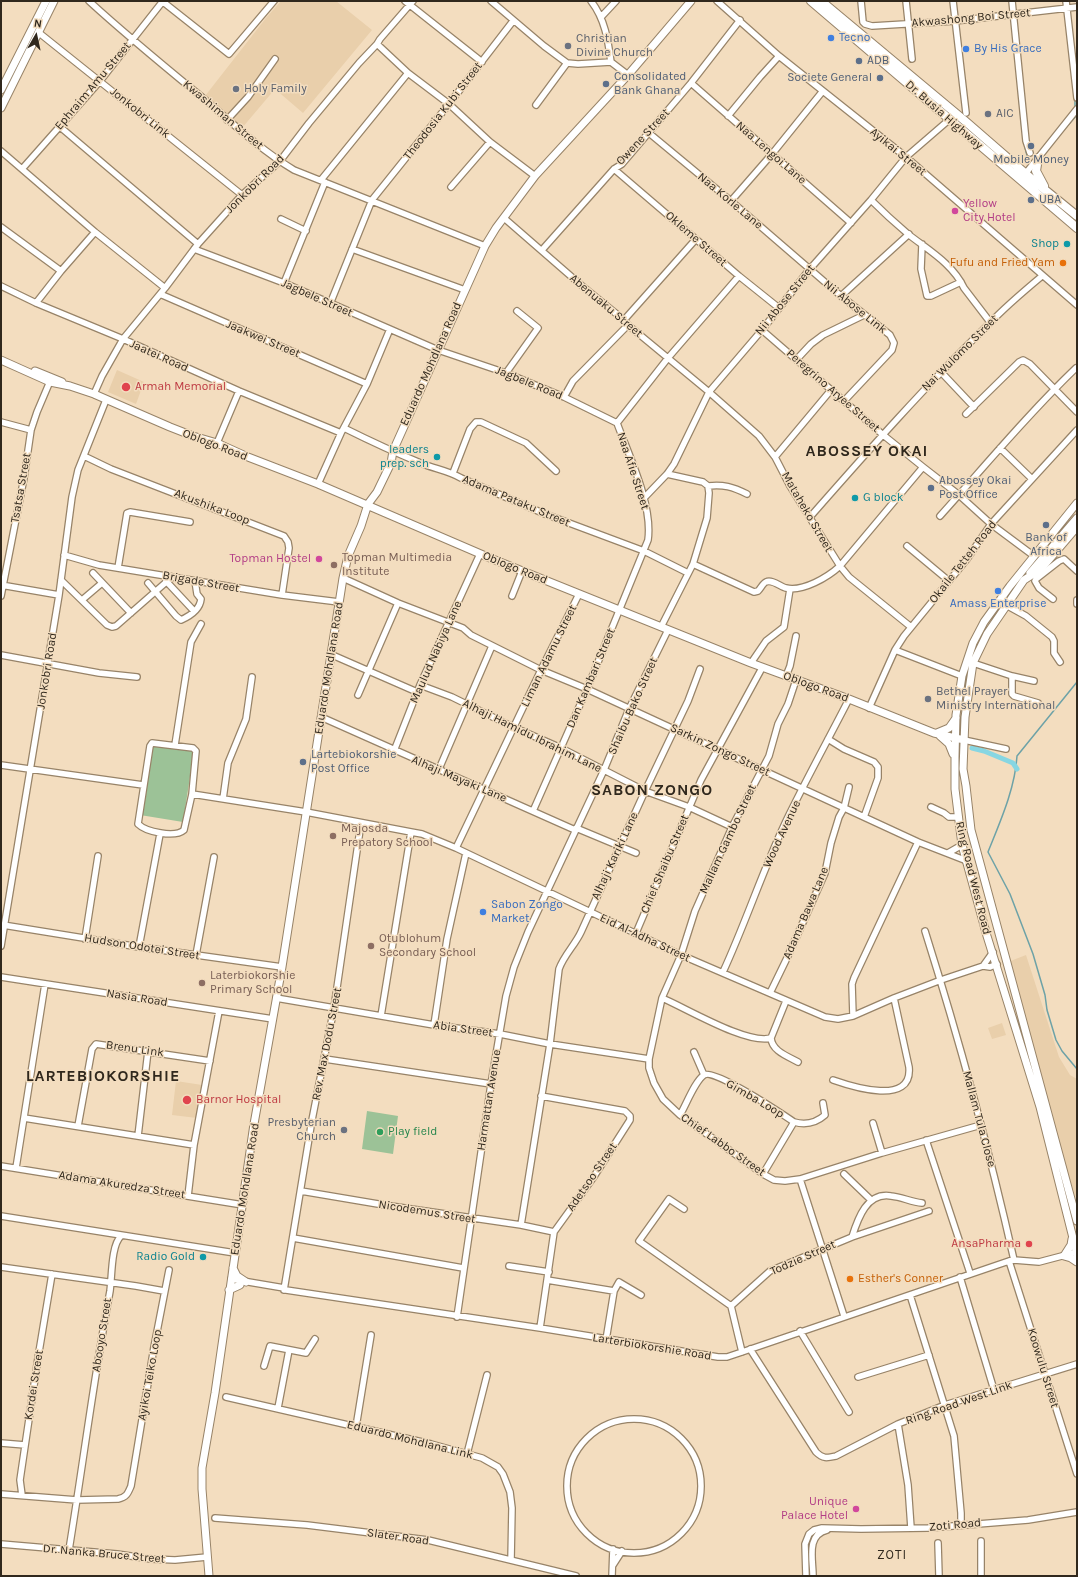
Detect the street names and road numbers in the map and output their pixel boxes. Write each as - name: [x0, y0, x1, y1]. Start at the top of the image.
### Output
- street label: Akwashong Boi Street: [911, 6, 1031, 30]
- street label: Ephraim Amu Street: [52, 39, 134, 133]
- street label: Theodosia Kubi Street: [400, 59, 486, 163]
- street label: Kwashiman Street: [180, 77, 266, 153]
- street label: Dr. Busia Highway: [902, 77, 986, 153]
- street label: Jonkobri Link: [107, 84, 173, 142]
- street label: Owene Street: [613, 106, 673, 168]
- street label: Naa Lengoi Lane: [733, 118, 809, 188]
- street label: Ayikai Street: [867, 125, 929, 179]
- street label: Jonkobri Road: [223, 152, 287, 216]
- street label: Naa Korle Lane: [695, 170, 765, 232]
- street label: Okleme Street: [662, 208, 730, 270]
- street label: Nii Abose Street: [752, 262, 818, 338]
- street label: Abenuaku Street: [566, 271, 646, 341]
- street label: Jagbele Street: [279, 276, 355, 320]
- street label: Nii Abose Link: [820, 277, 890, 337]
- street label: Eduardo Mohdlana Road: [397, 300, 465, 428]
- street label: Nai Wulomo Street: [919, 312, 1001, 394]
- street label: Jaakwei Street: [224, 317, 302, 361]
- street label: Jaatei Road: [127, 337, 191, 375]
- street label: Peregrino Aryee Street: [783, 346, 883, 436]
- street label: Jagbele Road: [493, 363, 565, 403]
- street label: Oblogo Road: [180, 426, 250, 464]
- street label: Naa Afie Street: [614, 430, 652, 512]
- street label: Tsatsa Street: [8, 452, 34, 524]
- street label: Mataheko Street: [778, 469, 836, 555]
- street label: Adama Pataku Street: [460, 472, 572, 530]
- street label: Akushika Loop: [172, 486, 252, 528]
- street label: Okaile Tetteh Road: [926, 518, 1000, 606]
- street label: Oblogo Road: [481, 548, 549, 588]
- street label: Brigade Street: [161, 568, 241, 596]
- street label: Maulud Nabiya Lane: [407, 598, 465, 706]
- street label: Eduardo Mohdlana Road: [311, 601, 347, 735]
- street label: Liman Adamu Street: [518, 603, 580, 709]
- street label: Dan Kambari Street: [563, 626, 619, 730]
- street label: Jonkobri Road: [34, 632, 60, 710]
- street label: Shaibu Bako Street: [605, 655, 661, 757]
- street label: Oblogo Road: [781, 669, 851, 705]
- street label: Alhaji Hamidu Ibrahim Lane: [460, 696, 604, 776]
- street label: Sarkin Zongo Street: [668, 721, 772, 779]
- street label: Alhaji Mayaki Lane: [409, 752, 509, 806]
- street label: Mallam Gambo Street: [696, 782, 760, 896]
- street label: Wood Avenue: [760, 798, 804, 870]
- street label: Alhaji Kariki Lane: [588, 810, 642, 902]
- street label: Chief Shaibu Street: [638, 812, 692, 916]
- street label: Ring Road West Road: [952, 820, 994, 936]
- street label: Adama Bawa Lane: [780, 865, 832, 961]
- street label: Eid Al-Adha Street: [597, 911, 693, 965]
- street label: Hudson Odotei Street: [83, 931, 201, 963]
- street label: Nasia Road: [105, 986, 169, 1010]
- street label: Rev. Max Dodu Street: [309, 986, 345, 1102]
- street label: Abia Street: [432, 1018, 494, 1040]
- street label: Brenu Link: [105, 1038, 165, 1060]
- street label: Harmattan Avenue: [474, 1048, 504, 1152]
- street label: Mallam Tula Close: [959, 1069, 999, 1169]
- street label: Gimba Loop: [723, 1077, 787, 1121]
- street label: Chief Labbo Street: [678, 1110, 768, 1180]
- street label: Eduardo Mohdlana Road: [227, 1122, 263, 1256]
- street label: Adetsoo Street: [564, 1140, 620, 1214]
- street label: Adama Akuredza Street: [58, 1168, 186, 1202]
- street label: Nicodemus Street: [377, 1197, 477, 1227]
- street label: Todzie Street: [768, 1237, 838, 1279]
- street label: Abooyo Street: [89, 1297, 115, 1373]
- street label: Koowulu Street: [1024, 1326, 1062, 1410]
- street label: Ayikoi Teiko Loop: [135, 1328, 165, 1422]
- street label: Larterbiokorshie Road: [591, 1330, 713, 1364]
- street label: Kordei Street: [21, 1349, 47, 1421]
- street label: Ring Road West Link: [904, 1378, 1014, 1428]
- street label: Eduardo Mohdlana Link: [345, 1417, 475, 1463]
- street label: Zoti Road: [928, 1516, 982, 1534]
- street label: Slater Road: [366, 1526, 430, 1548]
- street label: Dr. Nanka Bruce Street: [42, 1541, 166, 1567]

